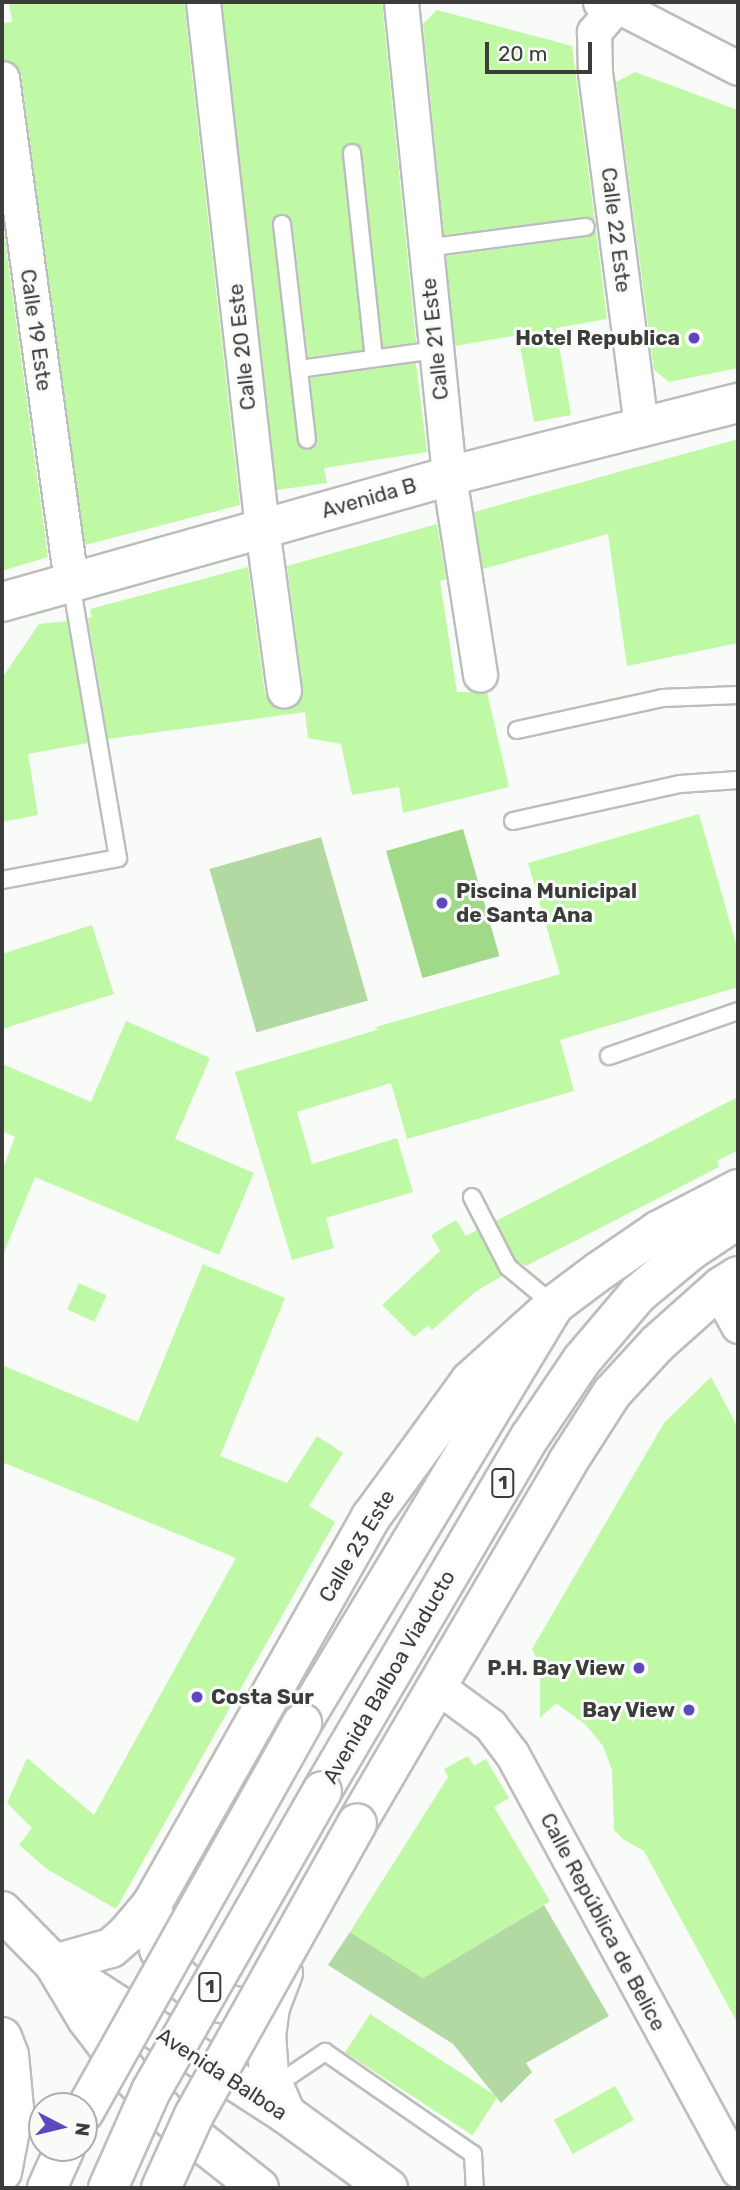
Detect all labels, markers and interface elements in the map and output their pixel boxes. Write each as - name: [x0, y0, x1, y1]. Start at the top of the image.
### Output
- scale bar: [488, 28, 595, 72]
- text: 20 m: [498, 41, 547, 66]
- street label: Calle 22 Este: [596, 166, 636, 294]
- street label: Calle 19 Este: [15, 268, 57, 392]
- street label: Calle 21 Este: [416, 277, 454, 401]
- street label: Calle 20 Este: [223, 283, 261, 411]
- place label: Hotel Republica: [515, 325, 680, 351]
- marker: Hotel Republica: [686, 330, 702, 346]
- street label: Avenida B: [319, 472, 419, 524]
- place label: Piscina Municipal de Santa Ana: [456, 878, 637, 928]
- marker: Piscina Municipal de Santa Ana: [434, 895, 450, 911]
- road number: 1: [491, 1468, 515, 1498]
- street label: Calle 23 Este: [314, 1485, 400, 1607]
- street label: Avenida Balboa Viaducto: [317, 1566, 461, 1788]
- place label: P.H. Bay View: [486, 1655, 625, 1681]
- marker: P.H. Bay View: [631, 1660, 647, 1676]
- place label: Costa Sur: [211, 1684, 314, 1710]
- marker: Costa Sur: [189, 1689, 205, 1705]
- place label: Bay View: [581, 1697, 675, 1723]
- marker: Bay View: [681, 1702, 697, 1718]
- street label: Calle República de Belice: [535, 1809, 671, 2035]
- road number: 1: [198, 1971, 222, 2002]
- street label: Avenida Balboa: [152, 2022, 292, 2126]
- north arrow: [28, 2092, 98, 2162]
- text: N: [70, 2121, 95, 2138]

